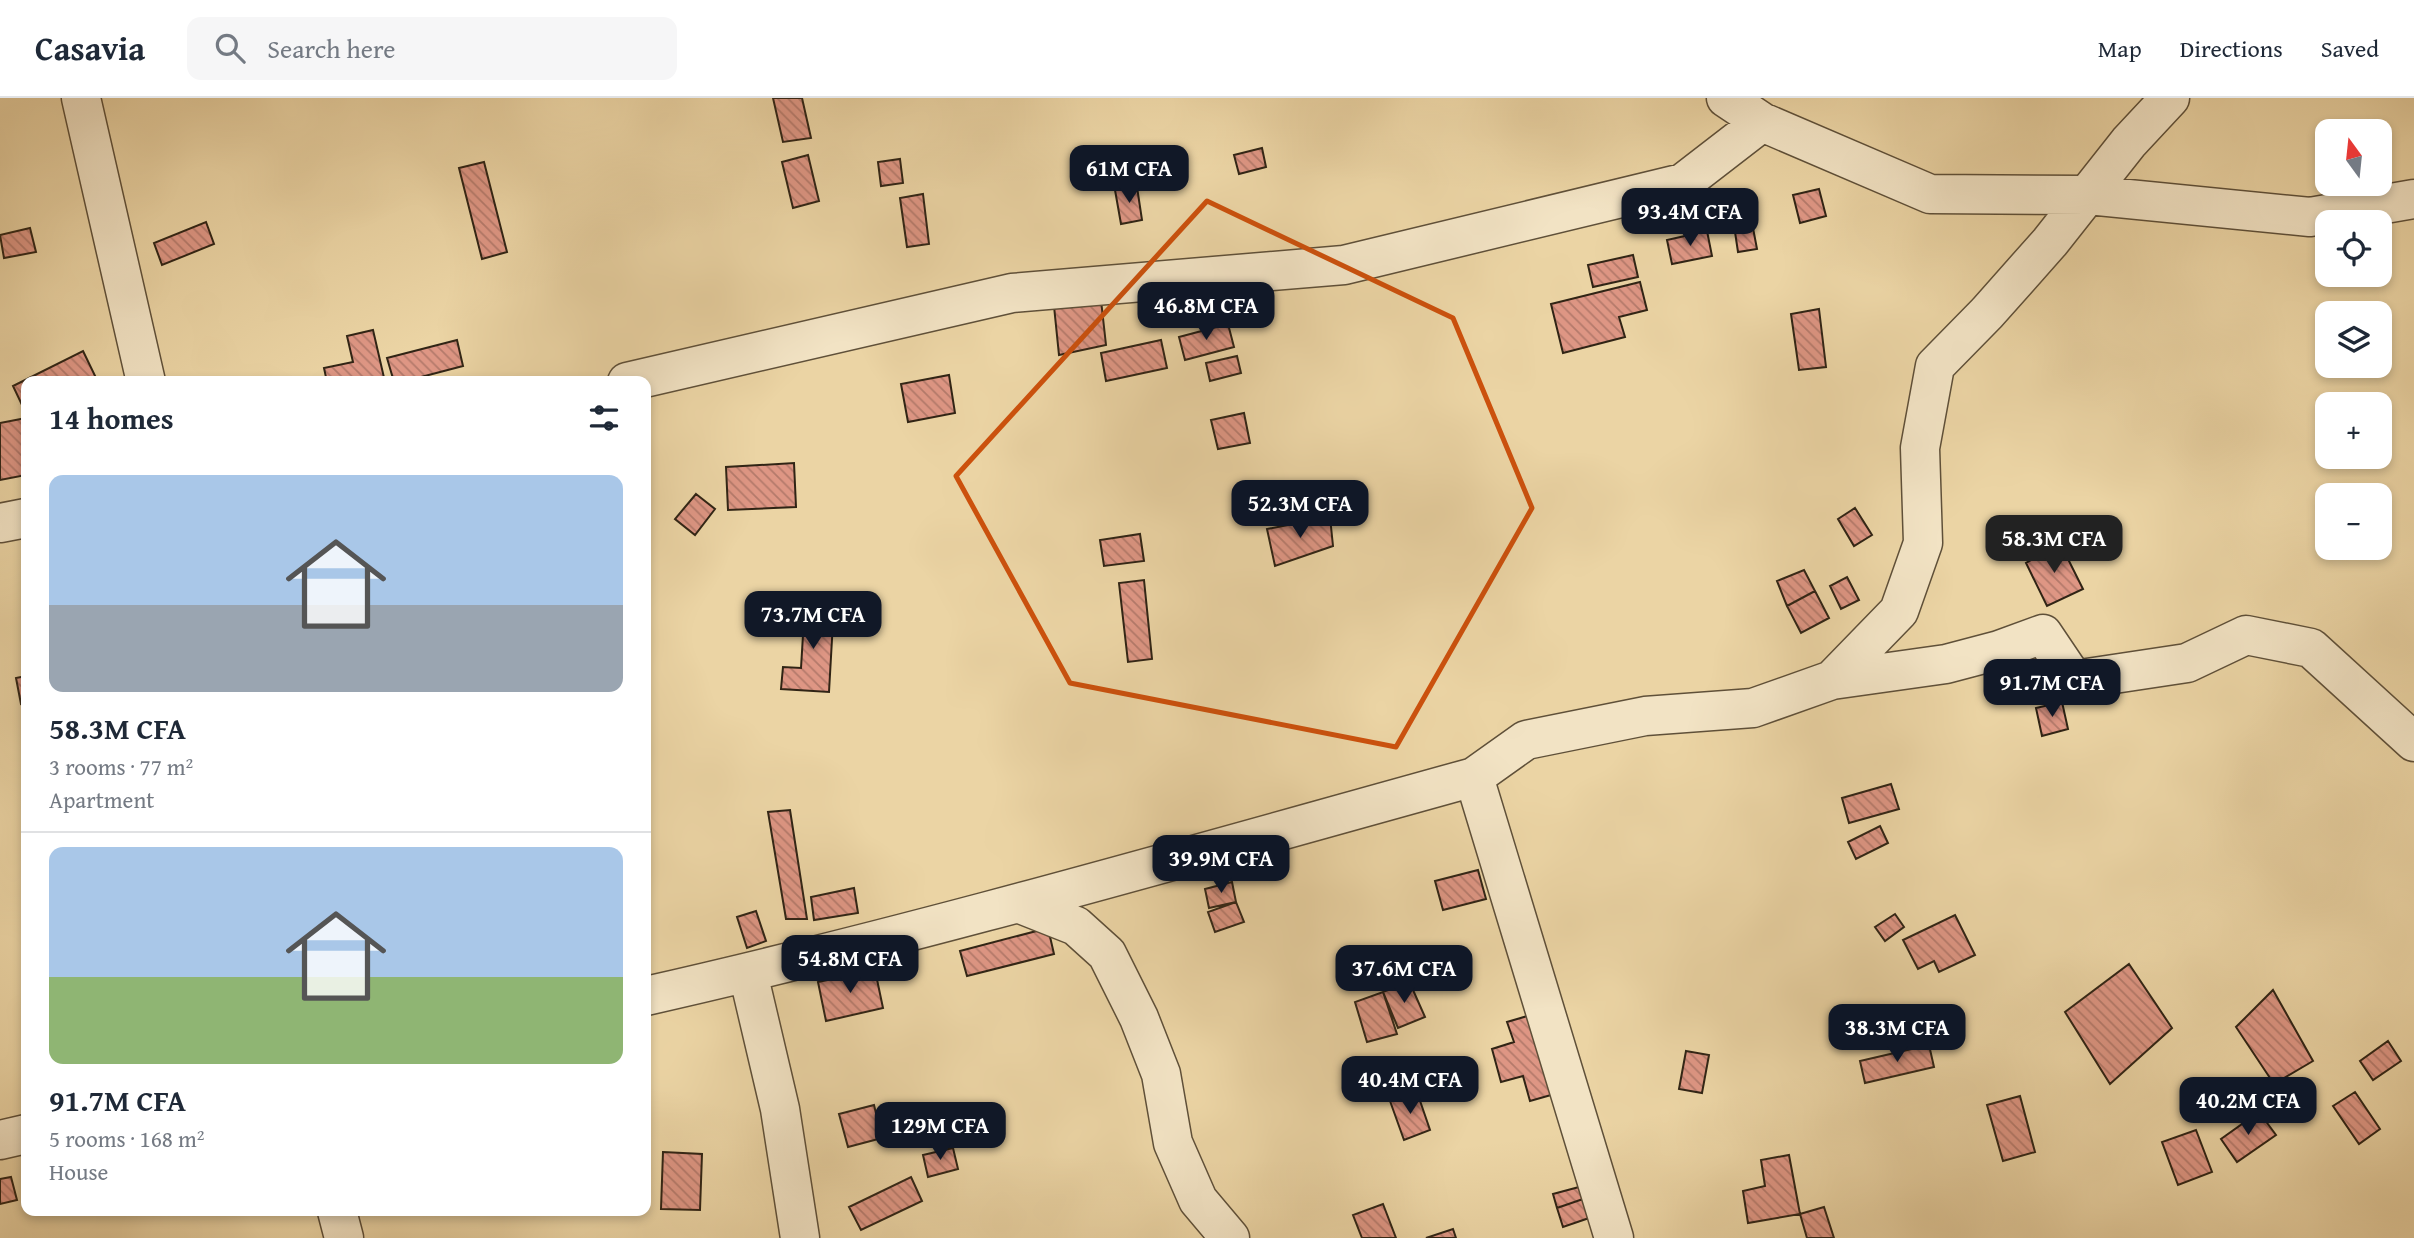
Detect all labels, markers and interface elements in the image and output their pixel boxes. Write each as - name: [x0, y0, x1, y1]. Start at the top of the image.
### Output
- search box: [187, 17, 677, 80]
- text: Casavia: [35, 24, 145, 72]
- icon: search: [211, 29, 249, 67]
- text: Search here: [267, 29, 396, 68]
- text: Map: [2098, 31, 2142, 66]
- text: Directions: [2180, 31, 2283, 66]
- text: Saved: [2321, 31, 2379, 66]
- north arrow: [2315, 119, 2392, 196]
- map controls: [2315, 119, 2392, 560]
- pin: 61M CFA: [1064, 146, 1194, 205]
- text: 61M CFA: [1086, 151, 1172, 184]
- pin: 93.4M CFA: [1610, 188, 1770, 248]
- text: 93.4M CFA: [1637, 194, 1743, 227]
- button: locate: [2315, 210, 2392, 287]
- pin: 46.8M CFA: [1126, 282, 1286, 342]
- text: 46.8M CFA: [1153, 288, 1259, 321]
- button: layers: [2315, 301, 2392, 378]
- button: +: [2315, 392, 2392, 469]
- text: 14 homes: [49, 396, 174, 440]
- icon: filters: [585, 399, 623, 437]
- pin: 52.3M CFA: [1220, 480, 1380, 540]
- button: −: [2315, 483, 2392, 560]
- text: 52.3M CFA: [1247, 486, 1353, 519]
- pin: 58.3M CFA: [1974, 516, 2134, 575]
- icon: home: [273, 521, 399, 647]
- text: 58.3M CFA: [2001, 521, 2107, 554]
- pin: 73.7M CFA: [733, 592, 893, 651]
- text: 73.7M CFA: [760, 597, 866, 630]
- pin: 91.7M CFA: [1972, 660, 2132, 719]
- text: 91.7M CFA: [1999, 665, 2105, 698]
- text: 58.3M CFA: [49, 706, 186, 750]
- text: 3 rooms · 77 m²: [49, 750, 193, 783]
- text: Apartment: [49, 783, 154, 816]
- pin: 39.9M CFA: [1141, 836, 1301, 895]
- text: 39.9M CFA: [1168, 841, 1274, 874]
- icon: home: [273, 893, 399, 1019]
- pin: 54.8M CFA: [770, 936, 930, 995]
- text: 54.8M CFA: [797, 941, 903, 974]
- pin: 37.6M CFA: [1324, 946, 1484, 1005]
- text: 37.6M CFA: [1351, 951, 1457, 984]
- pin: 38.3M CFA: [1817, 1004, 1977, 1064]
- text: 38.3M CFA: [1844, 1010, 1950, 1043]
- pin: 40.4M CFA: [1330, 1056, 1490, 1116]
- text: 40.4M CFA: [1357, 1062, 1463, 1095]
- pin: 40.2M CFA: [2168, 1077, 2328, 1137]
- text: 91.7M CFA: [49, 1078, 186, 1122]
- text: 40.2M CFA: [2195, 1083, 2301, 1116]
- pin: 129M CFA: [868, 1102, 1012, 1162]
- text: 129M CFA: [891, 1108, 989, 1141]
- text: 5 rooms · 168 m²: [49, 1122, 204, 1155]
- text: House: [49, 1155, 108, 1188]

